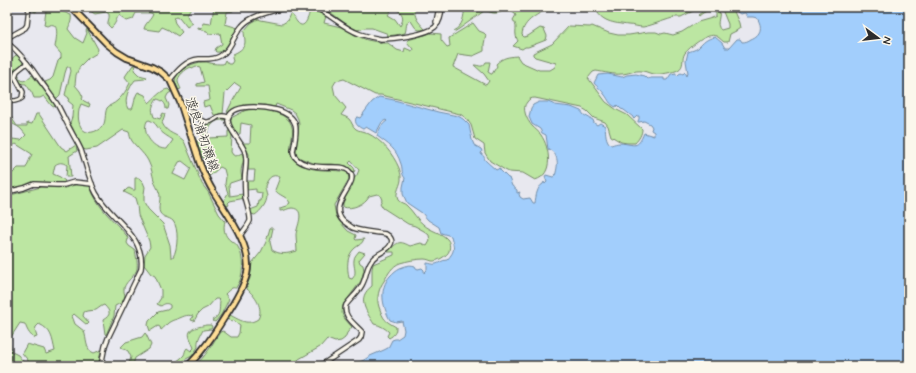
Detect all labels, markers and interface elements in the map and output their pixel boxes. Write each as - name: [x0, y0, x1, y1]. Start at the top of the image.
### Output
- north arrow: [858, 18, 898, 58]
- text: N: [879, 35, 894, 46]
- street label: 渡良浦初瀬線: [181, 95, 223, 175]

